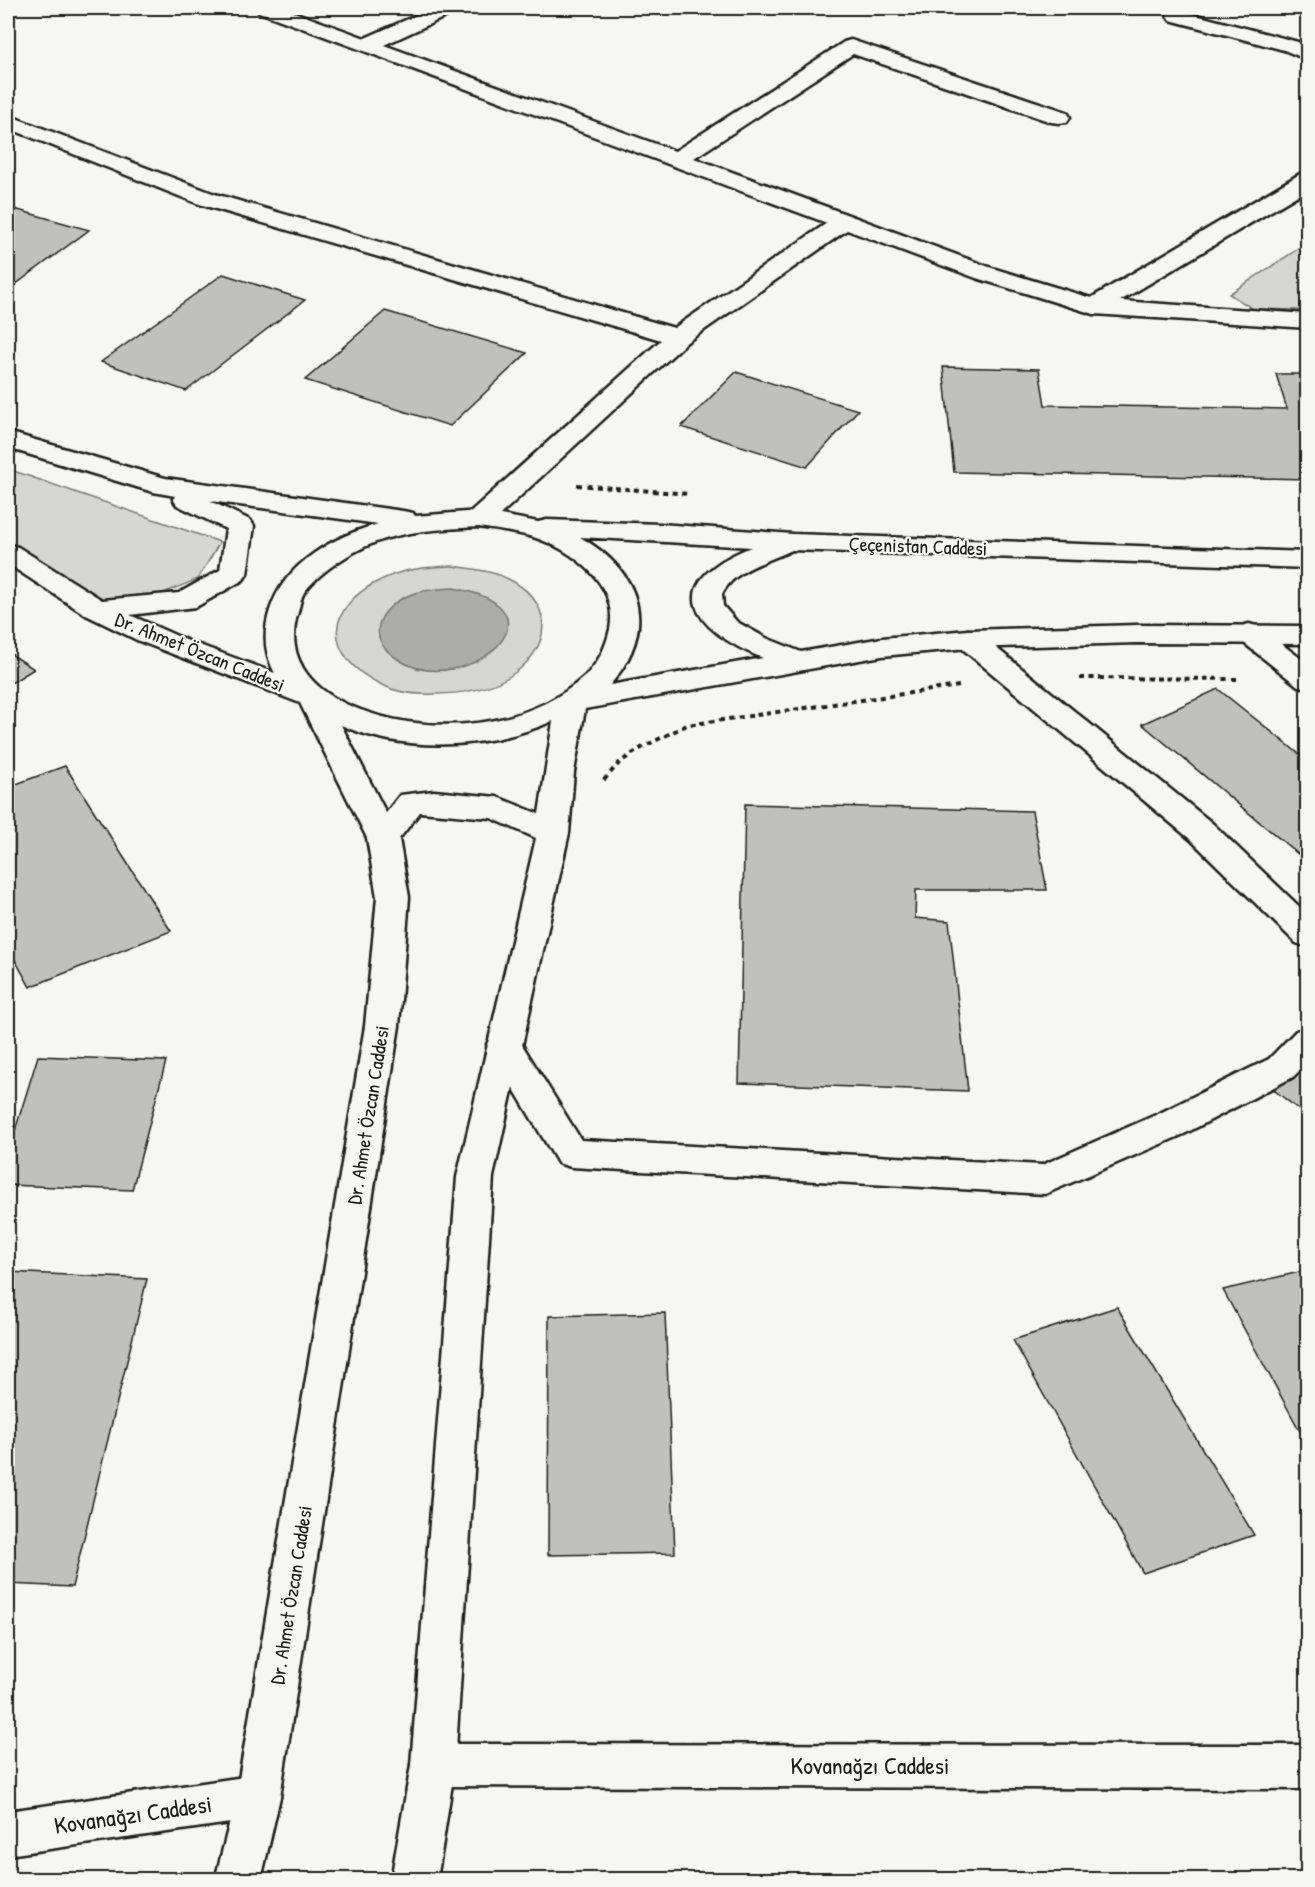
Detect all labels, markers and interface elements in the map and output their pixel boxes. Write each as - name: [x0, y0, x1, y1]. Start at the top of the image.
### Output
- street label: Çeçenistan Caddesi: [848, 530, 988, 561]
- street label: Dr. Ahmet Özcan Caddesi: [111, 605, 289, 698]
- street label: Dr. Ahmet Özcan Caddesi: [340, 1024, 395, 1206]
- street label: Dr. Ahmet Özcan Caddesi: [263, 1504, 318, 1686]
- street label: Kovanağzı Caddesi: [791, 1749, 949, 1781]
- street label: Kovanağzı Caddesi: [52, 1787, 214, 1841]

